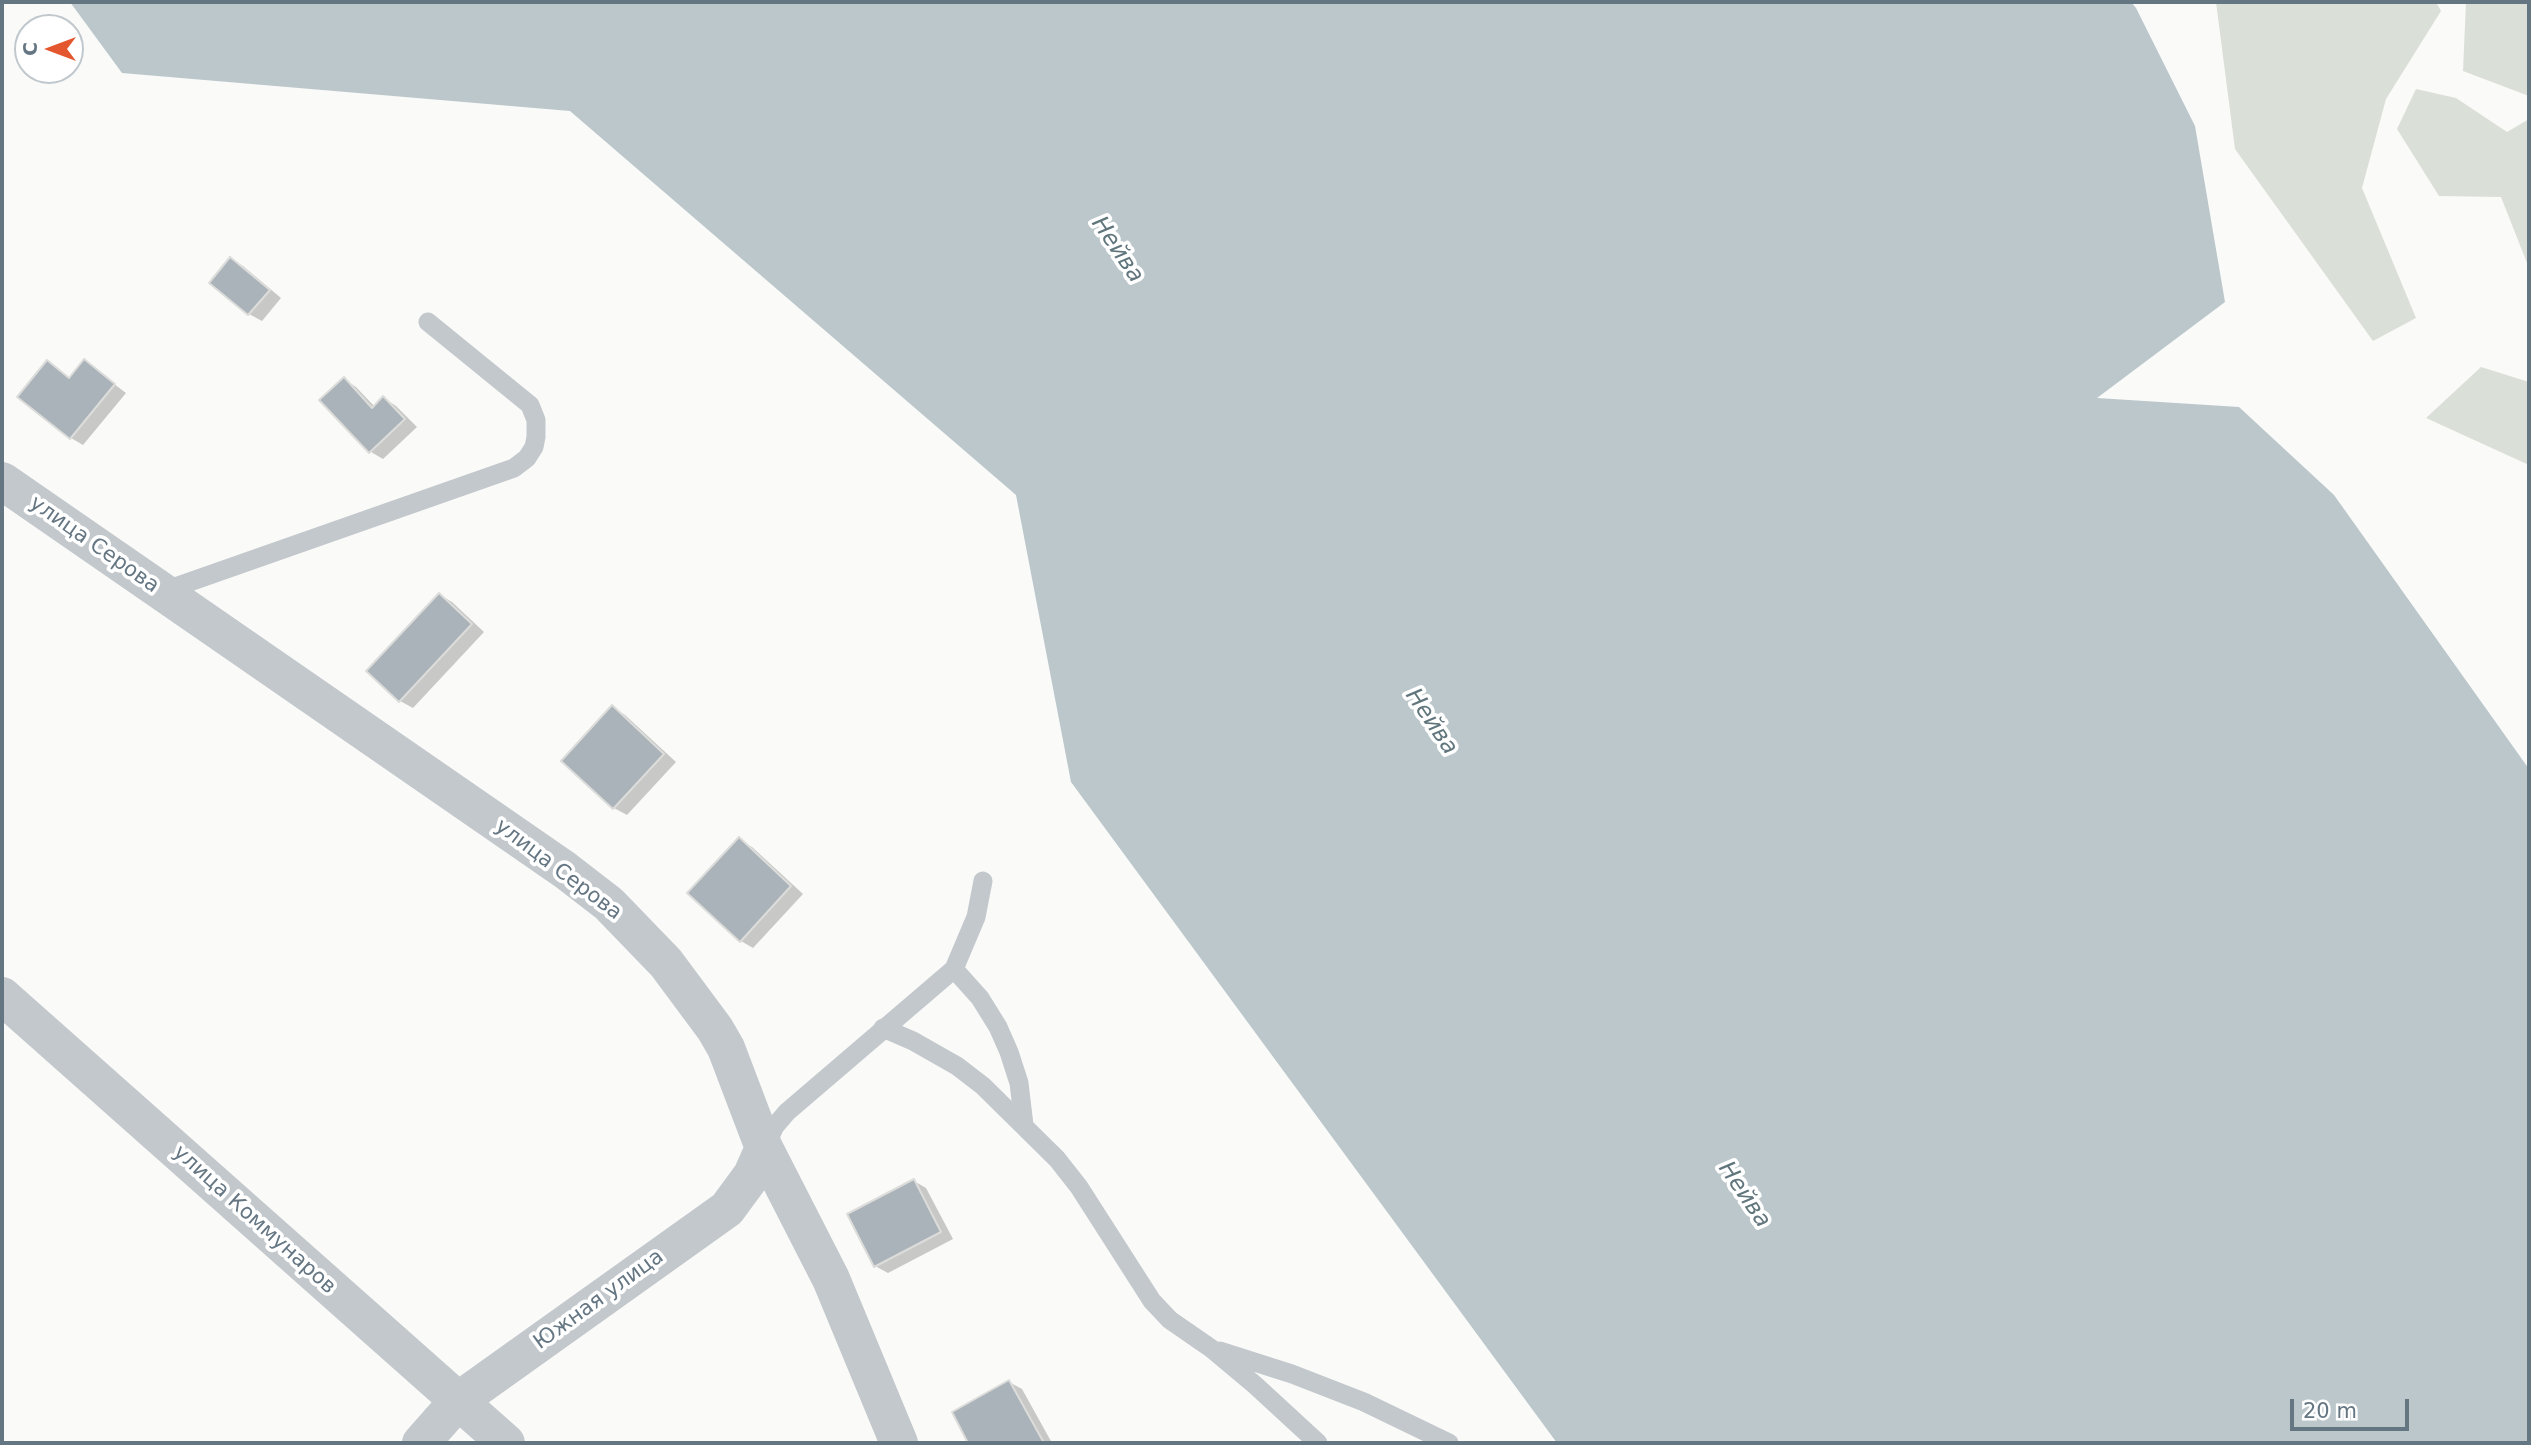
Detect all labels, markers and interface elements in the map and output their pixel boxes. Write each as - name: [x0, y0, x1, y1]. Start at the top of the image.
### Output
- north arrow: [14, 14, 84, 84]
- text: С: [19, 42, 41, 56]
- water label: Нейва: [1085, 212, 1149, 288]
- street label: улица Серова: [24, 491, 164, 599]
- water label: Нейва: [1399, 684, 1463, 760]
- street label: улица Серова: [490, 814, 626, 926]
- street label: улица Коммунаров: [167, 1140, 341, 1300]
- water label: Нейва: [1712, 1157, 1776, 1233]
- street label: Южная улица: [529, 1245, 669, 1355]
- scale bar: [2293, 1386, 2412, 1430]
- text: 20 m: [2303, 1399, 2357, 1423]

